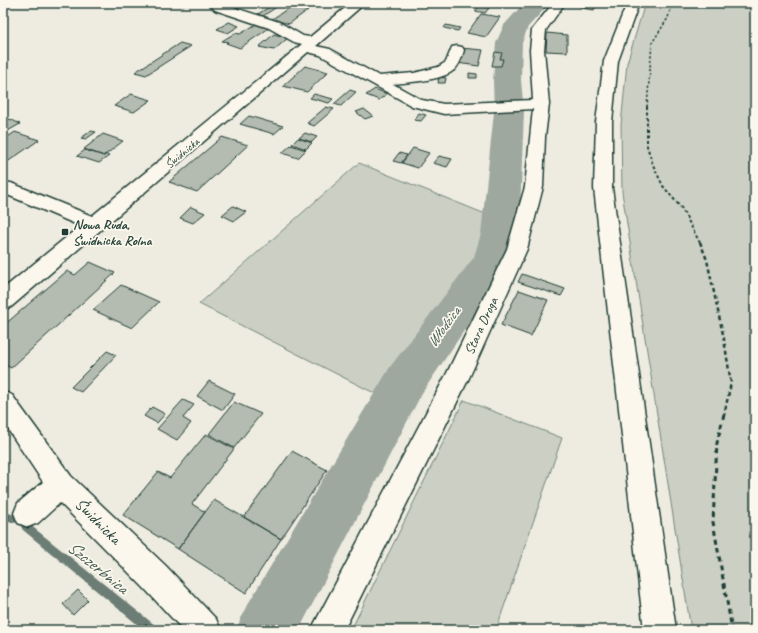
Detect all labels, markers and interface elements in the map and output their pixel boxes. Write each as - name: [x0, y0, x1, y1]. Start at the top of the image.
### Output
- street label: Świdnicka: [161, 133, 203, 172]
- place label: Nowa Ruda, Świdnicka Rolna: [73, 216, 153, 249]
- marker: Nowa Ruda, Świdnicka Rolna: [60, 227, 70, 237]
- street label: Stara Droga: [460, 294, 502, 357]
- water label: Włodzica: [423, 302, 466, 351]
- street label: Świdnicka: [70, 493, 128, 550]
- water label: Szczerbnica: [63, 536, 135, 600]

